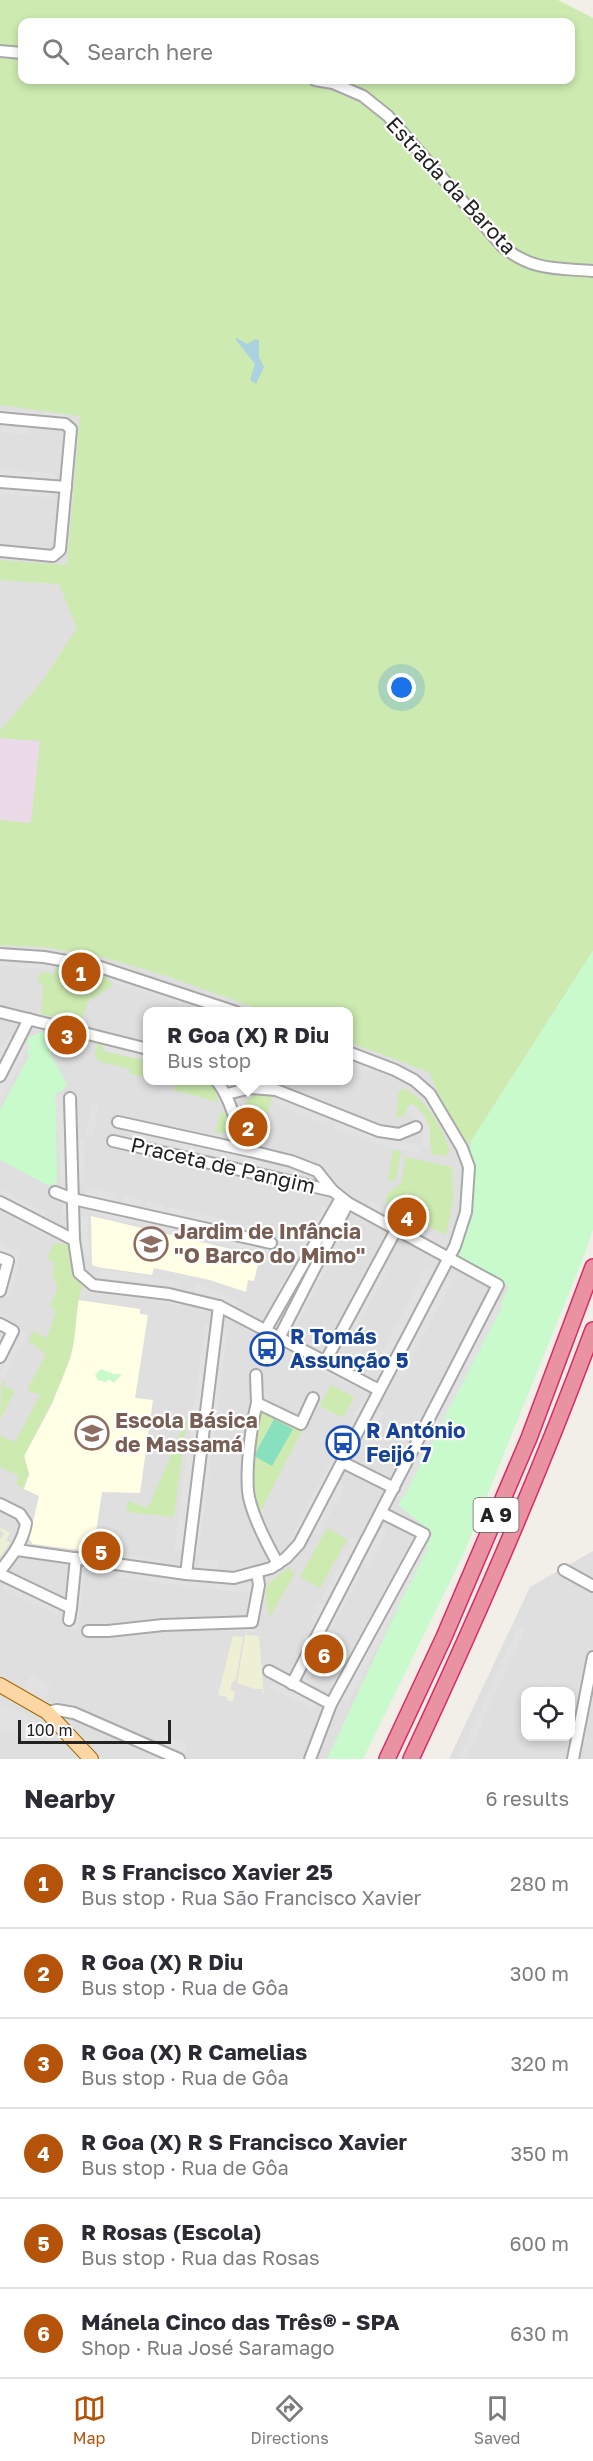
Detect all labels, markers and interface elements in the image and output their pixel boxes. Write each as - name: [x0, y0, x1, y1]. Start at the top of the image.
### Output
- search box: [18, 18, 575, 84]
- icon: search: [39, 35, 72, 68]
- text: Search here: [87, 38, 213, 65]
- street label: Estrada da Barota: [381, 111, 522, 260]
- your location: [387, 673, 416, 702]
- pin: 1: [62, 950, 100, 994]
- popup: [143, 1007, 353, 1085]
- pin: 3: [48, 1012, 86, 1058]
- text: R Goa (X) R Diu: [167, 1021, 329, 1048]
- text: Bus stop: [167, 1048, 251, 1072]
- pin: 2: [228, 1104, 268, 1150]
- street label: Praceta de Pangim: [128, 1131, 318, 1199]
- pin: 4: [388, 1194, 426, 1240]
- place label: Jardim de Infância "O Barco do Mimo": [174, 1218, 366, 1268]
- school or university icon: Jardim de Infância "O Barco do Mimo": [133, 1226, 169, 1262]
- place label: R Tomás Assunção 5: [290, 1323, 409, 1373]
- bus stop icon: R Tomás Assunção 5: [249, 1331, 285, 1367]
- place label: Escola Básica de Massamá: [115, 1407, 258, 1457]
- school or university icon: Escola Básica de Massamá: [74, 1415, 110, 1451]
- place label: R António Feijó 7: [366, 1417, 466, 1467]
- bus stop icon: R António Feijó 7: [325, 1425, 361, 1461]
- road number: A 9: [474, 1498, 518, 1532]
- pin: 5: [82, 1528, 120, 1574]
- pin: 6: [304, 1632, 344, 1676]
- map controls: [521, 1687, 575, 1741]
- button: locate: [521, 1687, 575, 1741]
- scale bar: [18, 1717, 171, 1744]
- text: 100 m: [27, 1720, 73, 1740]
- text: Nearby: [24, 1783, 115, 1814]
- text: 6 results: [485, 1786, 569, 1810]
- text: R S Francisco Xavier 25: [81, 1858, 333, 1885]
- text: 1: [38, 1871, 49, 1895]
- text: 280 m: [510, 1871, 569, 1895]
- text: Bus stop · Rua São Francisco Xavier: [81, 1885, 421, 1909]
- text: R Goa (X) R Diu: [81, 1948, 243, 1975]
- text: 2: [37, 1961, 50, 1985]
- text: 300 m: [510, 1961, 569, 1985]
- text: Bus stop · Rua de Gôa: [81, 1975, 289, 1999]
- text: R Goa (X) R Camelias: [81, 2038, 307, 2065]
- text: 3: [37, 2051, 50, 2075]
- text: 320 m: [511, 2051, 569, 2075]
- text: Bus stop · Rua de Gôa: [81, 2065, 289, 2089]
- text: R Goa (X) R S Francisco Xavier: [81, 2128, 407, 2155]
- text: 4: [37, 2141, 50, 2165]
- text: 350 m: [511, 2141, 569, 2165]
- text: Bus stop · Rua de Gôa: [81, 2155, 289, 2179]
- text: R Rosas (Escola): [81, 2218, 262, 2245]
- text: 5: [37, 2231, 50, 2255]
- text: 600 m: [509, 2231, 569, 2255]
- text: Bus stop · Rua das Rosas: [81, 2245, 320, 2269]
- text: Mánela Cinco das Três® - SPA: [81, 2308, 400, 2335]
- text: 6: [37, 2321, 50, 2345]
- text: 630 m: [510, 2321, 569, 2345]
- text: Shop · Rua José Saramago: [81, 2335, 335, 2359]
- tab: Map: [73, 2392, 106, 2448]
- tab: Directions: [251, 2392, 329, 2448]
- tab: Saved: [474, 2392, 520, 2448]

